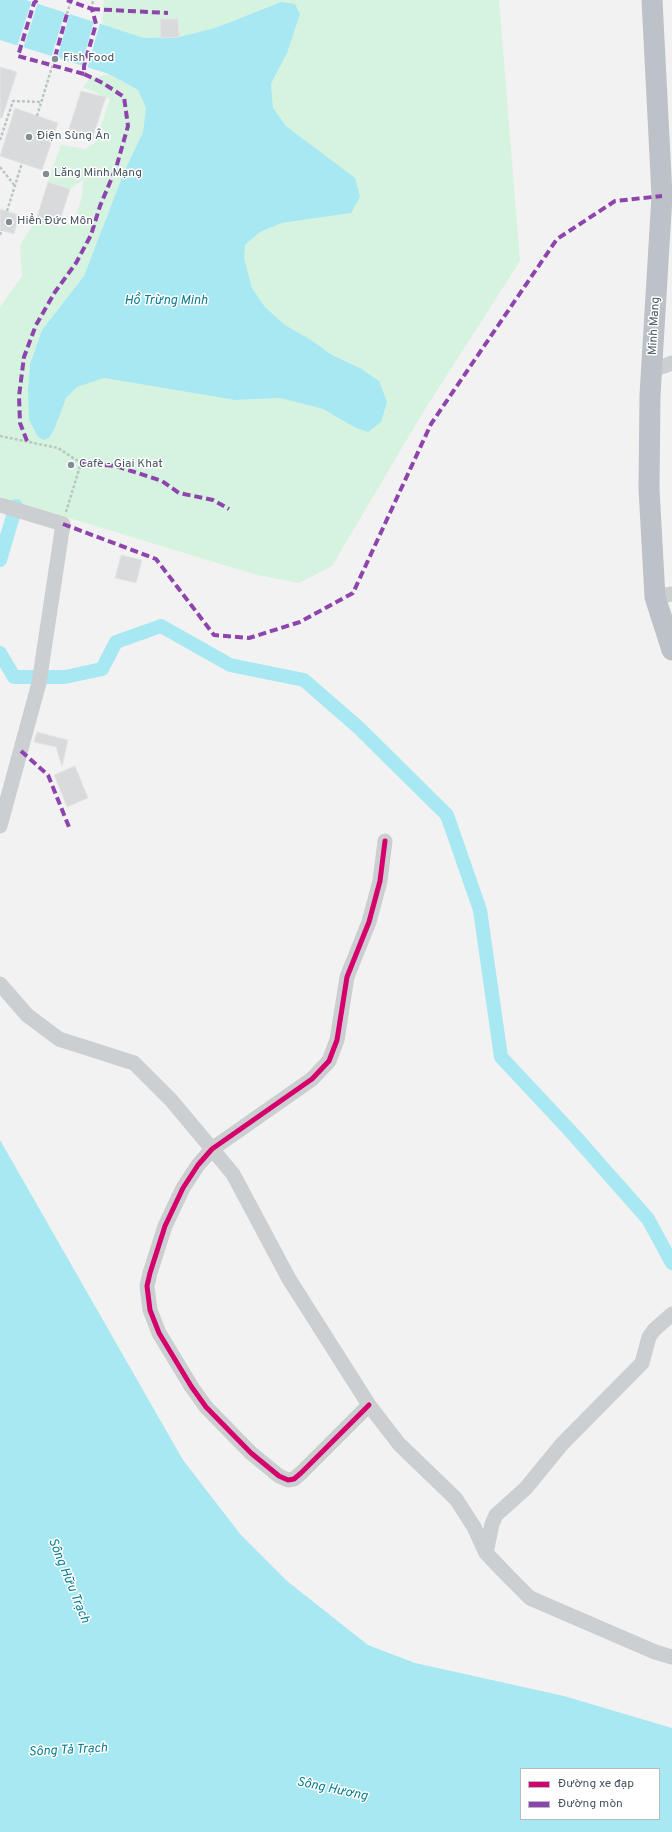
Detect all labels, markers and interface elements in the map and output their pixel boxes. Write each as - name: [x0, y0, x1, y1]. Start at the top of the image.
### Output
- place label: Fish Food: [63, 52, 114, 66]
- marker: Fish Food: [50, 54, 60, 64]
- place label: Điện Sùng Ân: [37, 130, 110, 144]
- marker: Điện Sùng Ân: [24, 132, 34, 142]
- place label: Lăng Minh Mạng: [54, 167, 142, 181]
- marker: Lăng Minh Mạng: [41, 169, 51, 179]
- place label: Hiển Đức Môn: [17, 215, 93, 229]
- marker: Hiển Đức Môn: [4, 217, 14, 227]
- water label: Hồ Trừng Minh: [124, 293, 208, 309]
- street label: Minh Mang: [646, 296, 664, 356]
- place label: Cafè - Giai Khat: [79, 458, 163, 472]
- marker: Cafè - Giai Khat: [66, 460, 76, 470]
- water label: Sông Hữu Trạch: [44, 1536, 92, 1626]
- water label: Sông Tả Trạch: [28, 1741, 108, 1761]
- legend: [520, 1768, 660, 1820]
- water label: Sông Hương: [295, 1775, 369, 1805]
- text: Đường xe đạp: [558, 1776, 634, 1792]
- text: Đường mòn: [558, 1796, 623, 1812]

